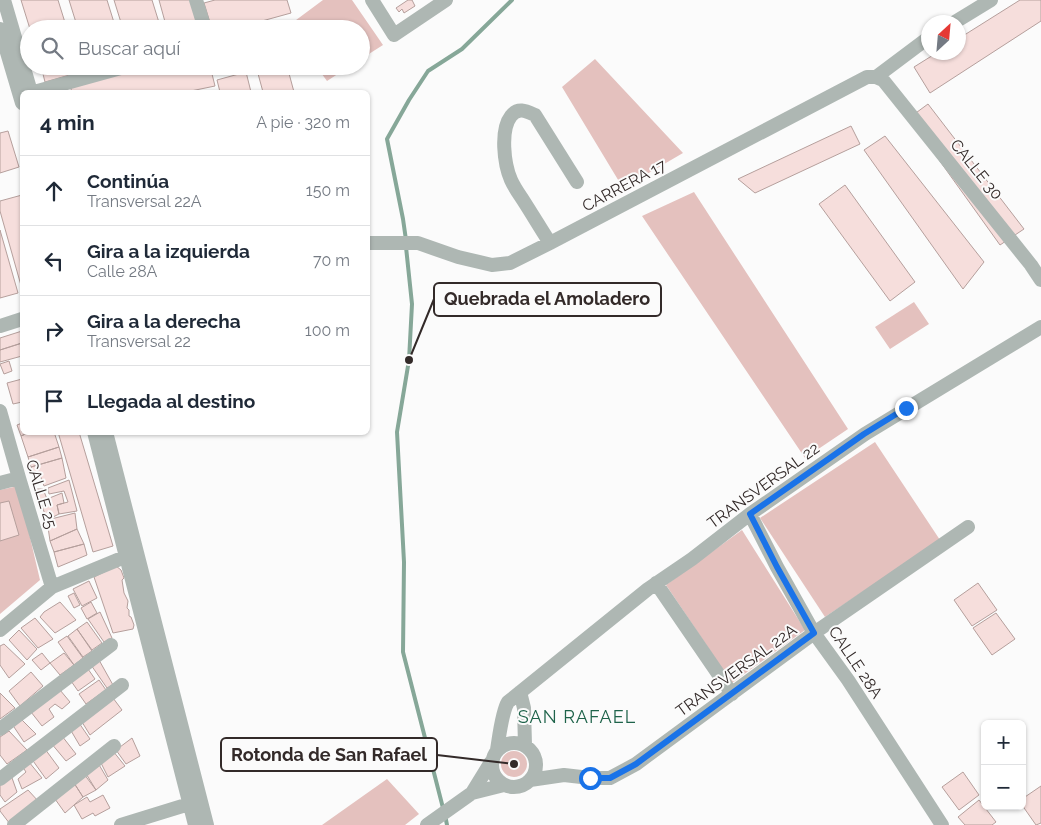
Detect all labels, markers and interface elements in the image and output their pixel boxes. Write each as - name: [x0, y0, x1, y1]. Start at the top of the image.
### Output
- north arrow: [921, 15, 966, 60]
- search box: [20, 20, 370, 75]
- icon: search: [38, 34, 66, 62]
- text: Buscar aquí: [78, 37, 180, 59]
- text: 4 min: [40, 110, 95, 135]
- text: A pie · 320 m: [256, 113, 350, 132]
- street label: CALLE 30: [946, 135, 1007, 203]
- street label: CARRERA 17: [579, 155, 670, 216]
- text: Continúa: [87, 170, 169, 192]
- icon: ahead: [40, 177, 68, 205]
- text: 150 m: [306, 181, 350, 200]
- text: Transversal 22A: [87, 192, 202, 211]
- text: Gira a la izquierda: [87, 240, 250, 262]
- icon: left: [40, 247, 68, 275]
- text: 70 m: [313, 251, 350, 270]
- text: Calle 28A: [87, 262, 157, 281]
- callout: Quebrada el Amoladero: [434, 283, 661, 316]
- text: Quebrada el Amoladero: [444, 288, 650, 309]
- text: Gira a la derecha: [87, 310, 241, 332]
- icon: right: [40, 317, 68, 345]
- text: 100 m: [305, 321, 350, 340]
- text: Transversal 22: [87, 332, 191, 351]
- icon: arrive: [40, 387, 68, 415]
- text: Llegada al destino: [87, 390, 255, 412]
- route end: [895, 397, 918, 420]
- street label: TRANSVERSAL 22: [704, 438, 823, 532]
- street label: CALLE 25: [22, 457, 61, 531]
- street label: TRANSVERSAL 22A: [672, 620, 801, 721]
- street label: CALLE 28A: [825, 623, 887, 702]
- district label: SAN RAFAEL: [518, 706, 636, 727]
- map controls: [981, 720, 1026, 810]
- button: +: [981, 720, 1026, 765]
- callout: Rotonda de San Rafael: [221, 738, 437, 771]
- text: Rotonda de San Rafael: [231, 744, 427, 765]
- button: −: [981, 765, 1026, 810]
- route start: [579, 767, 602, 790]

